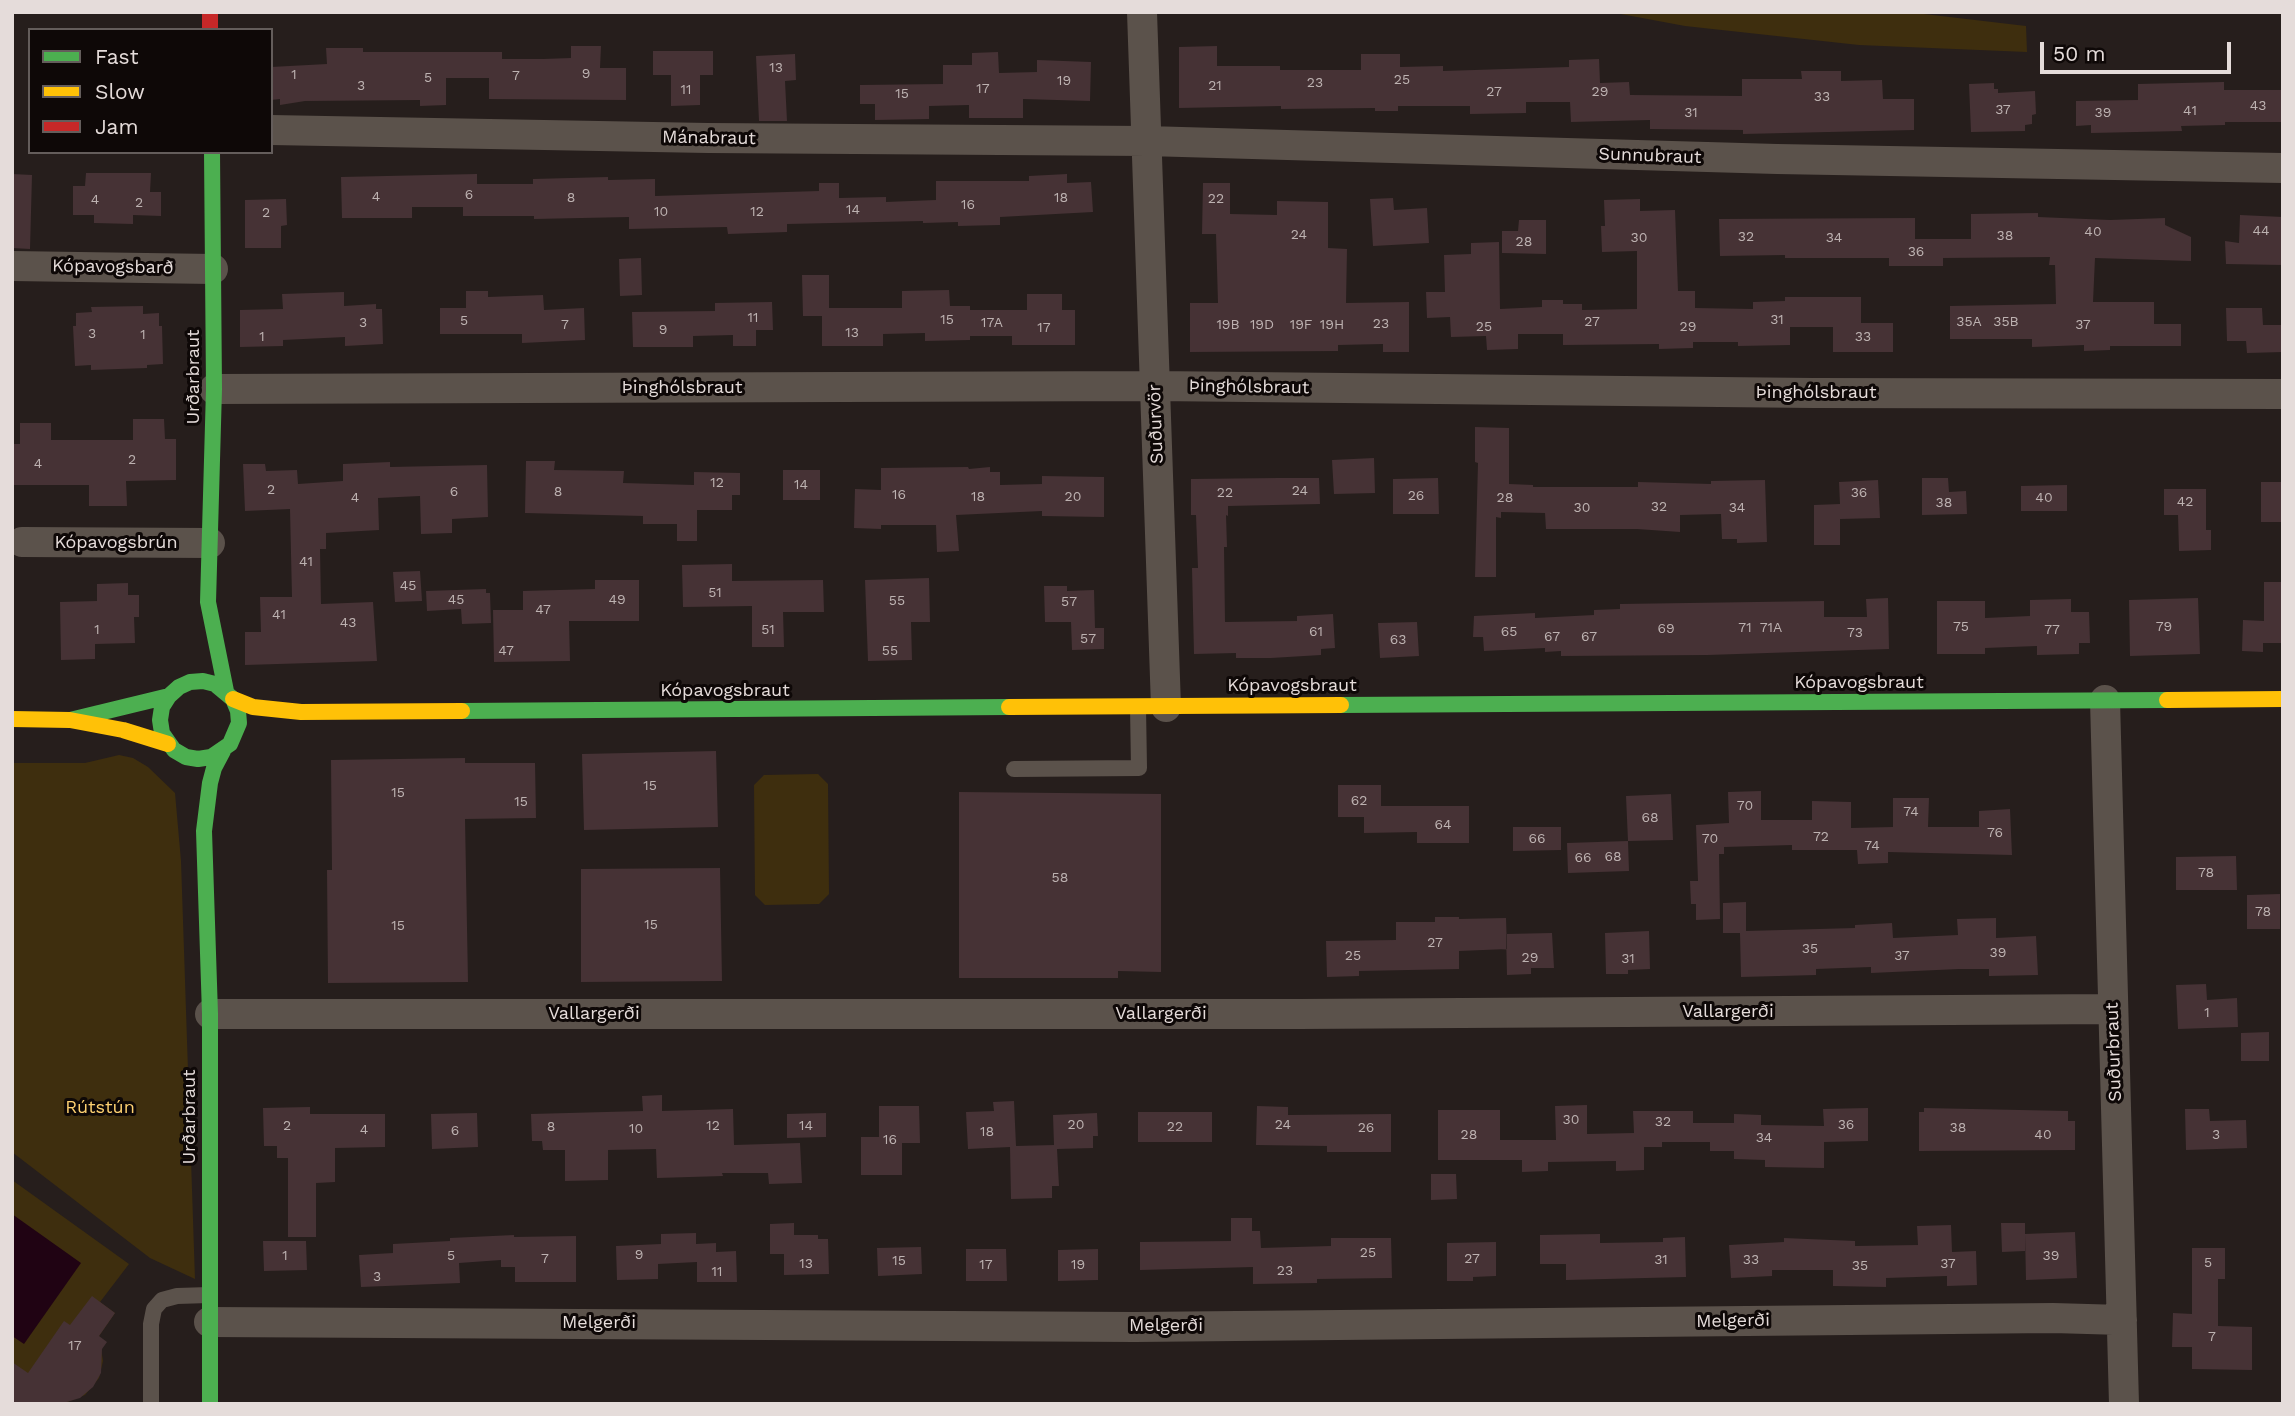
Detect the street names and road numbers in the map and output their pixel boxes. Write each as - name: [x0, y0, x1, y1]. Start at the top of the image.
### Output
- street label: Mánabraut: [662, 126, 756, 150]
- street label: Sunnubraut: [1598, 143, 1702, 169]
- street label: Kópavogsbarð: [52, 255, 174, 279]
- street label: Urðarbraut: [183, 329, 205, 425]
- street label: Þinghólsbraut: [1188, 375, 1310, 399]
- street label: Þinghólsbraut: [622, 377, 742, 399]
- street label: Þinghólsbraut: [1756, 382, 1876, 404]
- street label: Suðurvör: [1144, 384, 1168, 464]
- street label: Kópavogsbrún: [54, 532, 178, 554]
- street label: Kópavogsbraut: [1794, 672, 1924, 694]
- street label: Kópavogsbraut: [1227, 675, 1357, 697]
- street label: Kópavogsbraut: [660, 680, 790, 702]
- street label: Vallargerði: [1682, 1001, 1774, 1023]
- street label: Suðurbraut: [2101, 1002, 2127, 1102]
- street label: Vallargerði: [548, 1003, 640, 1025]
- street label: Vallargerði: [1115, 1003, 1207, 1025]
- street label: Urðarbraut: [179, 1069, 201, 1165]
- street label: Melgerði: [1696, 1310, 1770, 1332]
- street label: Melgerði: [562, 1312, 636, 1334]
- street label: Melgerði: [1129, 1315, 1203, 1337]

